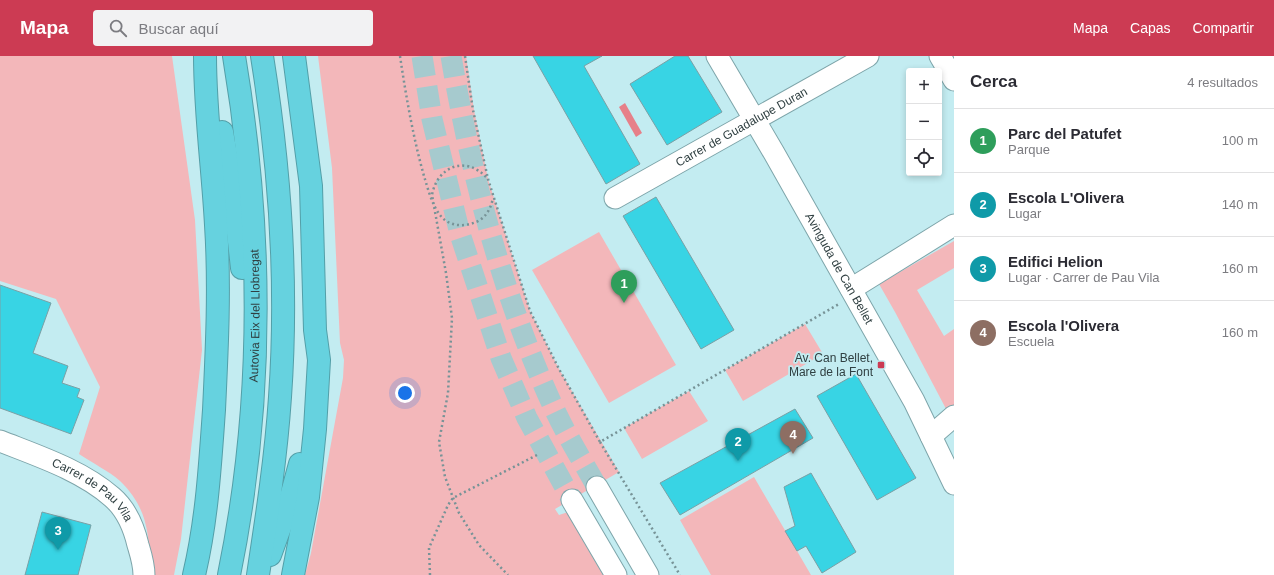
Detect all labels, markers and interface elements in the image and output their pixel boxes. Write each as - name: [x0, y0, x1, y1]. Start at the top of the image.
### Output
- search box: [93, 10, 373, 46]
- text: Mapa: [20, 17, 69, 38]
- icon: search: [107, 17, 129, 39]
- text: Buscar aquí: [139, 20, 219, 37]
- text: Mapa: [1073, 20, 1108, 36]
- text: Capas: [1130, 20, 1171, 36]
- text: Compartir: [1193, 20, 1254, 36]
- map controls: [906, 68, 942, 176]
- button: +: [906, 68, 942, 104]
- text: Cerca: [970, 72, 1017, 91]
- text: 4 resultados: [1187, 75, 1258, 90]
- street label: Carrer de Guadalupe Duran: [673, 84, 810, 170]
- button: −: [906, 104, 942, 140]
- text: Parc del Patufet: [1008, 125, 1121, 142]
- text: 1: [979, 133, 987, 148]
- text: 100 m: [1222, 133, 1258, 148]
- button: locate: [906, 140, 942, 176]
- text: Parque: [1008, 142, 1050, 157]
- text: Escola L'Olivera: [1008, 189, 1124, 206]
- text: 2: [979, 197, 987, 212]
- text: 140 m: [1222, 197, 1258, 212]
- text: Lugar: [1008, 206, 1041, 221]
- street label: Avinguda de Can Bellet: [802, 210, 876, 327]
- street label: Autovia Eix del Llobregat: [247, 248, 263, 383]
- text: Edifici Helion: [1008, 253, 1103, 270]
- text: 3: [979, 261, 987, 276]
- text: 160 m: [1222, 261, 1258, 276]
- pin: 1: [611, 270, 637, 303]
- text: Lugar · Carrer de Pau Vila: [1008, 270, 1160, 285]
- text: Escola l'Olivera: [1008, 317, 1119, 334]
- text: 4: [979, 325, 987, 340]
- text: 160 m: [1222, 325, 1258, 340]
- text: Escuela: [1008, 334, 1054, 349]
- place label: Av. Can Bellet, Mare de la Font: [789, 351, 874, 379]
- marker: Av. Can Bellet, Mare de la Font: [876, 360, 886, 370]
- your location: [395, 383, 415, 403]
- pin: 4: [780, 421, 806, 454]
- pin: 2: [725, 428, 751, 461]
- street label: Carrer de Pau Vila: [50, 455, 136, 524]
- pin: 3: [45, 517, 71, 550]

